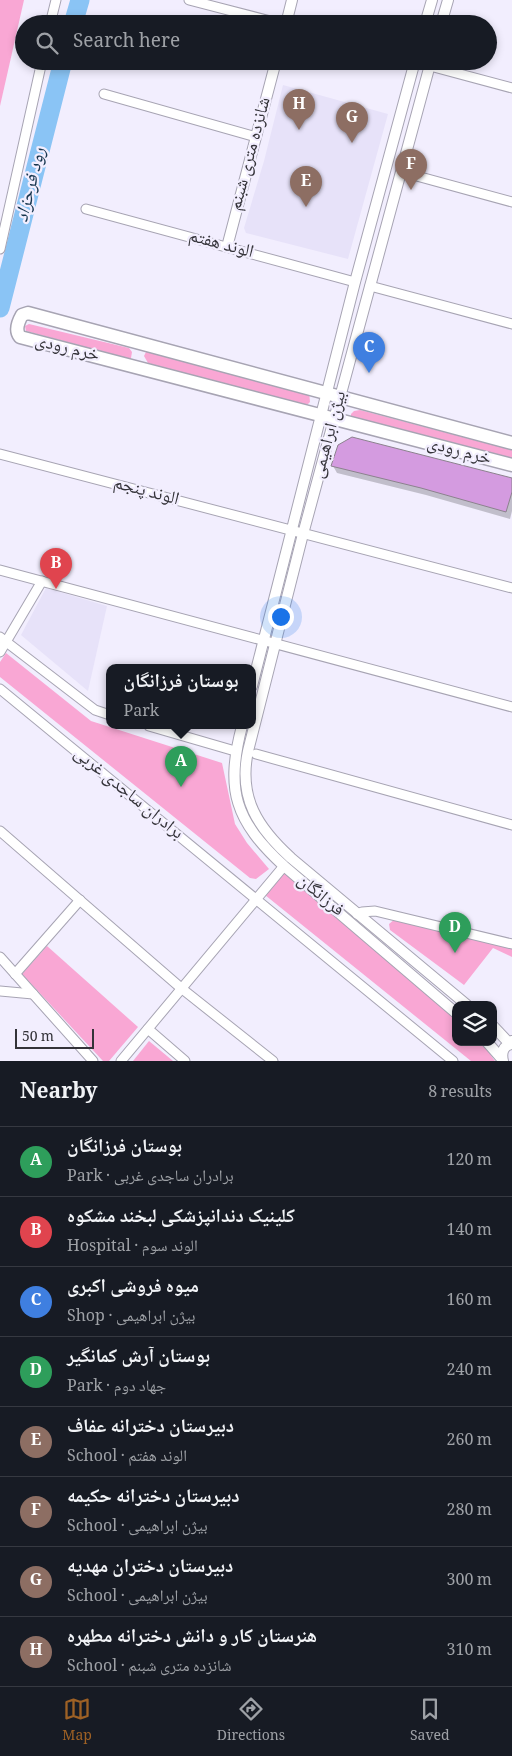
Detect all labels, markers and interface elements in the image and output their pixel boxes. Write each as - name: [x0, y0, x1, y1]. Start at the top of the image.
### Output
- search box: [15, 15, 497, 70]
- text: Search here: [73, 27, 180, 59]
- icon: search: [33, 29, 61, 57]
- pin: H: [283, 89, 315, 130]
- street label: شانزده متری شبنم: [221, 94, 281, 214]
- pin: G: [336, 102, 368, 143]
- water label: رود فرحزاد: [7, 144, 57, 226]
- pin: F: [395, 149, 427, 190]
- pin: E: [290, 166, 322, 207]
- street label: الوند هفتم: [185, 222, 257, 268]
- street label: خرم رودی: [32, 327, 102, 371]
- pin: C: [353, 332, 385, 373]
- street label: بیژن ابراهیمی: [304, 388, 356, 482]
- street label: خرم رودی: [424, 429, 494, 475]
- street label: الوند پنجم: [110, 469, 182, 515]
- pin: B: [40, 548, 72, 589]
- your location: [268, 604, 294, 630]
- popup: [106, 664, 256, 729]
- text: بوستان فرزانگان: [123, 667, 239, 699]
- text: Park: [123, 699, 159, 726]
- street label: برادران ساجدی غربی: [66, 740, 190, 848]
- pin: A: [165, 746, 197, 787]
- street label: فرزانگان: [290, 867, 350, 925]
- pin: D: [439, 912, 471, 953]
- map controls: [452, 1001, 497, 1046]
- button: layers: [452, 1001, 497, 1046]
- scale bar: [15, 1026, 94, 1049]
- text: 50 m: [22, 1026, 54, 1050]
- text: Nearby: [20, 1076, 98, 1111]
- text: 8 results: [428, 1080, 492, 1107]
- text: بوستان فرزانگان: [67, 1132, 182, 1164]
- text: A: [30, 1148, 42, 1175]
- text: 120 m: [447, 1148, 492, 1175]
- text: Park · برادران ساجدی غربی: [67, 1164, 234, 1191]
- text: کلینیک دندانپزشکی لبخند مشکوه: [67, 1202, 295, 1234]
- text: B: [30, 1218, 42, 1245]
- text: 140 m: [447, 1218, 492, 1245]
- text: Hospital · الوند سوم: [67, 1234, 198, 1261]
- text: میوه فروشی اکبری: [67, 1272, 199, 1304]
- text: C: [31, 1288, 41, 1315]
- text: 160 m: [447, 1288, 492, 1315]
- text: Shop · بیژن ابراهیمی: [67, 1304, 196, 1331]
- text: بوستان آرش کمانگیر: [67, 1342, 210, 1374]
- text: D: [30, 1358, 42, 1385]
- text: 240 m: [447, 1358, 492, 1385]
- text: Park · جهاد دوم: [67, 1374, 166, 1401]
- text: دبیرستان دخترانه عفاف: [67, 1412, 234, 1444]
- text: E: [31, 1428, 41, 1455]
- text: 260 m: [447, 1428, 492, 1455]
- text: School · الوند هفتم: [67, 1444, 187, 1471]
- text: دبیرستان دخترانه حکیمه: [67, 1482, 239, 1514]
- text: F: [31, 1498, 41, 1525]
- text: 280 m: [447, 1498, 492, 1525]
- text: School · بیژن ابراهیمی: [67, 1514, 208, 1541]
- text: دبیرستان دختران مهدیه: [67, 1552, 233, 1584]
- text: G: [30, 1568, 42, 1595]
- text: 300 m: [447, 1568, 492, 1595]
- text: School · بیژن ابراهیمی: [67, 1584, 208, 1611]
- text: هنرستان کار و دانش دخترانه مطهره: [67, 1622, 317, 1654]
- text: H: [29, 1638, 43, 1665]
- text: 310 m: [447, 1638, 492, 1665]
- text: School · شانزده متری شبنم: [67, 1654, 232, 1681]
- tab: Map: [62, 1695, 92, 1749]
- tab: Directions: [217, 1695, 285, 1749]
- tab: Saved: [410, 1695, 450, 1749]

